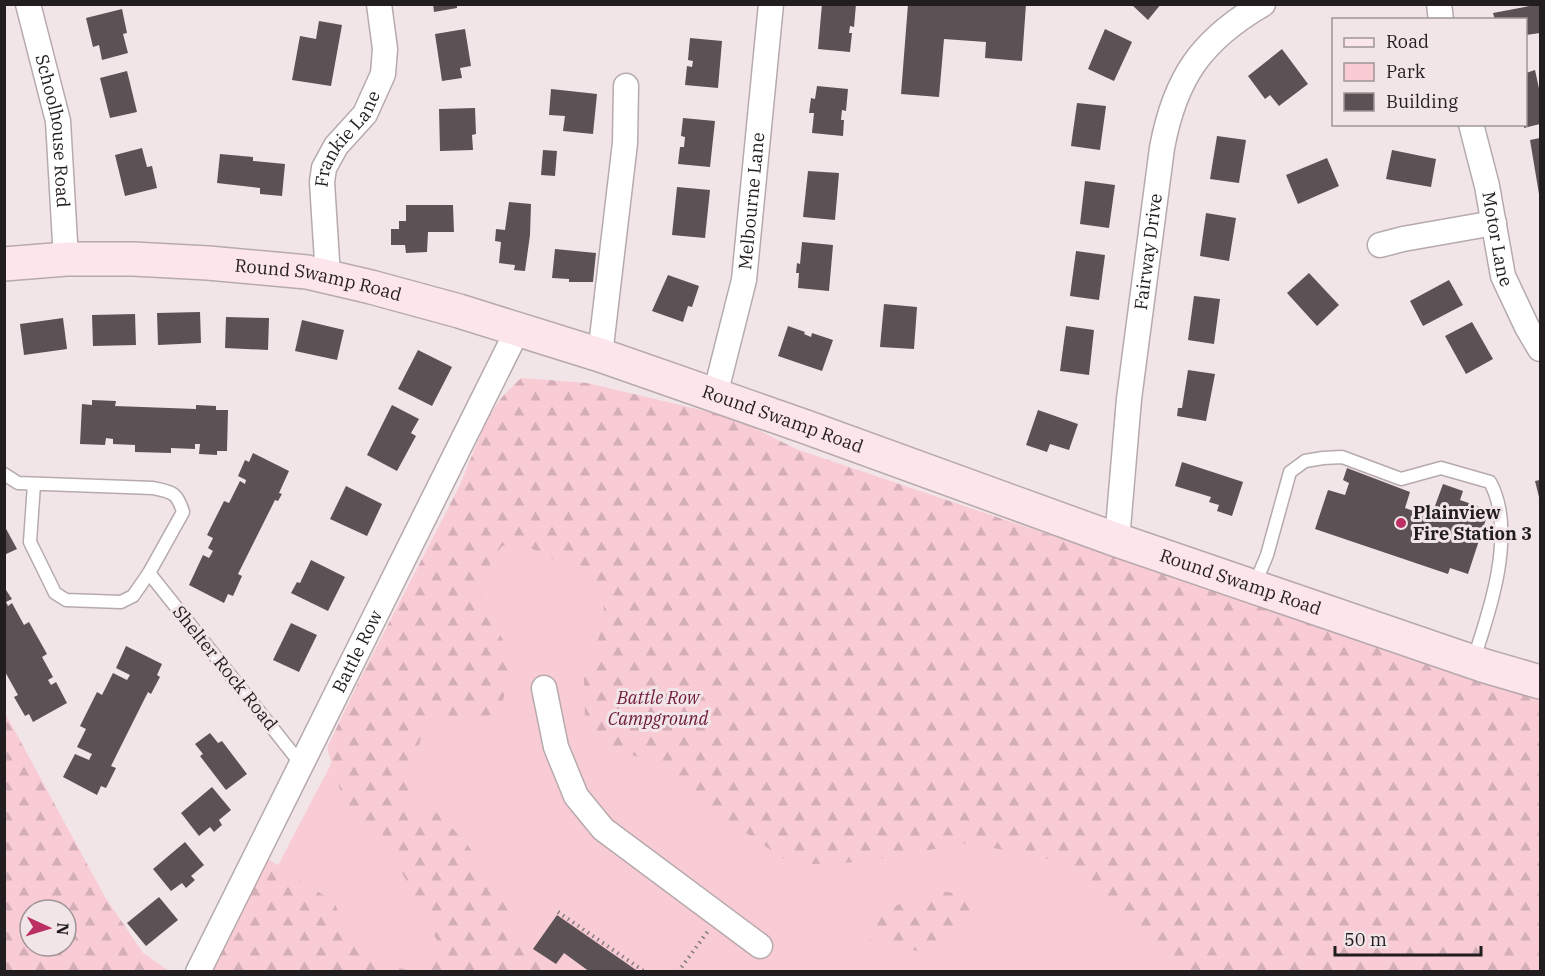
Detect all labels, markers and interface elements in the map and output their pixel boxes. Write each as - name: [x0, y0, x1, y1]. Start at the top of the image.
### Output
- legend: [1332, 18, 1527, 126]
- text: Road: [1386, 30, 1429, 53]
- street label: Schoolhouse Road: [30, 52, 75, 208]
- text: Park: [1386, 60, 1426, 83]
- street label: Frankie Lane: [309, 87, 385, 189]
- text: Building: [1386, 90, 1458, 113]
- street label: Melbourne Lane: [733, 131, 769, 271]
- street label: Motor Lane: [1477, 190, 1518, 290]
- street label: Fairway Drive: [1129, 192, 1167, 311]
- street label: Round Swamp Road: [234, 253, 404, 306]
- street label: Round Swamp Road: [699, 380, 867, 458]
- place label: Plainview Fire Station 3: [1413, 501, 1532, 545]
- marker: Plainview Fire Station 3: [1394, 516, 1408, 530]
- street label: Round Swamp Road: [1157, 543, 1325, 620]
- street label: Shelter Rock Road: [168, 601, 283, 735]
- street label: Battle Row: [327, 606, 387, 696]
- park label: Battle Row Campground: [608, 686, 708, 730]
- north arrow: [18, 898, 78, 958]
- scale bar: [1335, 919, 1480, 957]
- text: N: [53, 922, 73, 936]
- text: 50 m: [1344, 928, 1387, 951]

